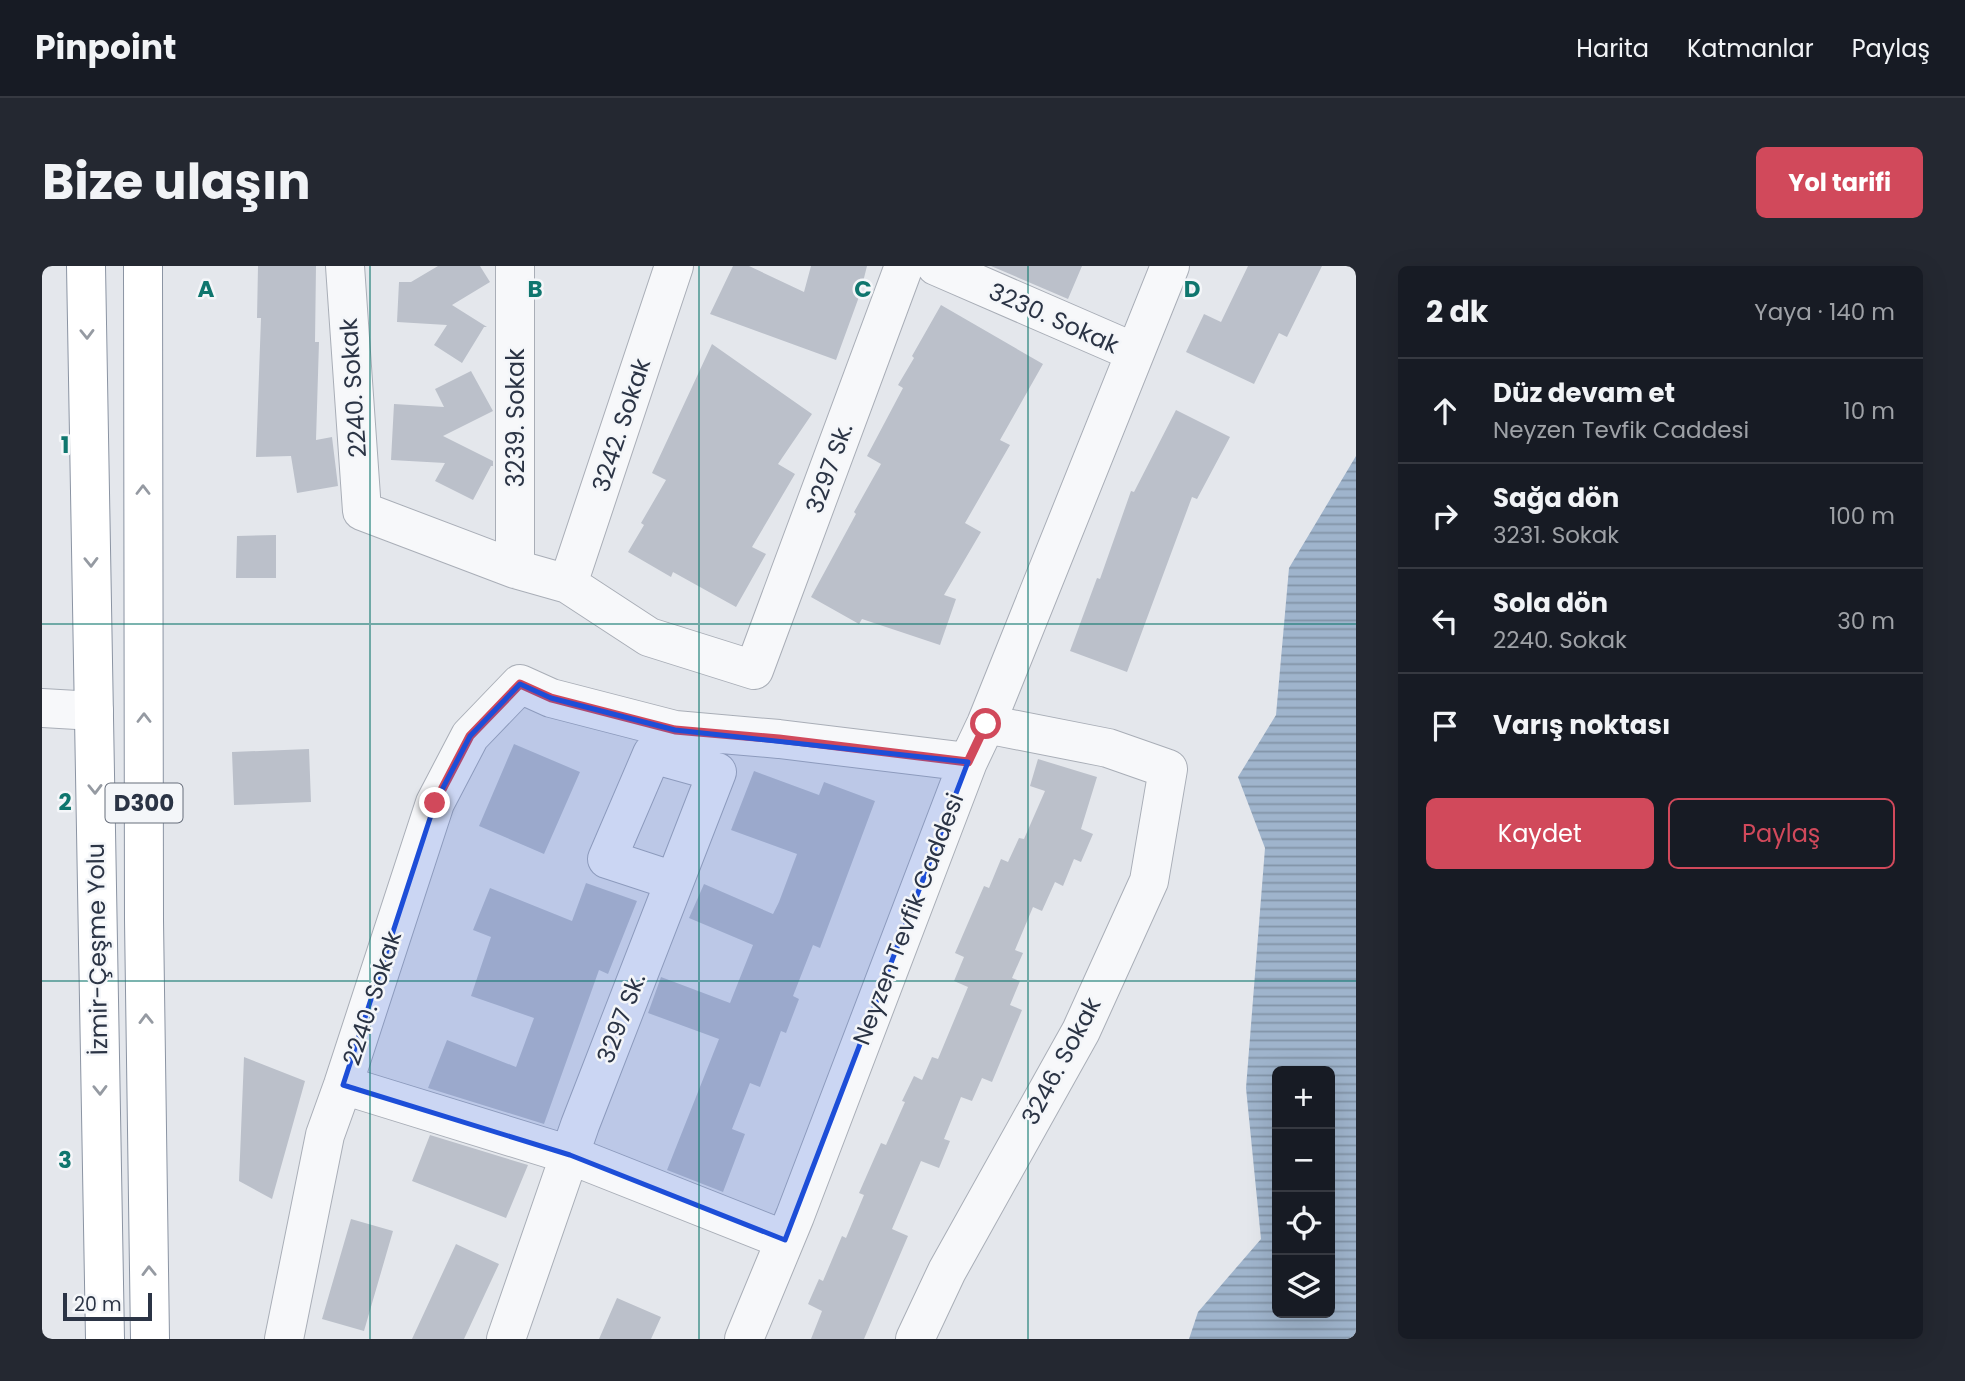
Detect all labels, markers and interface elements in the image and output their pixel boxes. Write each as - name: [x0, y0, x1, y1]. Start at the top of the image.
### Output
- text: Pinpoint: [35, 24, 176, 71]
- text: Harita: [1576, 32, 1649, 65]
- text: Katmanlar: [1687, 32, 1814, 65]
- text: Paylaş: [1852, 32, 1930, 65]
- button: Yol tarifi: [1756, 147, 1923, 218]
- text: Bize ulaşın: [42, 148, 310, 216]
- text: A: [198, 273, 215, 305]
- text: B: [527, 273, 543, 305]
- text: C: [854, 273, 872, 305]
- text: D: [1184, 273, 1200, 305]
- street label: 3230. Sokak: [984, 275, 1125, 362]
- text: 2 dk: [1426, 290, 1488, 333]
- text: Yaya · 140 m: [1754, 296, 1895, 328]
- street label: 2240. Sokak: [332, 317, 374, 459]
- one-way arrow: [79, 329, 95, 340]
- street label: 3239. Sokak: [499, 348, 532, 488]
- street label: 3242. Sokak: [584, 353, 658, 496]
- text: Düz devam et: [1493, 375, 1675, 411]
- icon: ahead: [1426, 392, 1464, 430]
- text: 10 m: [1843, 395, 1895, 427]
- text: Neyzen Tevfik Caddesi: [1493, 414, 1749, 446]
- street label: 3297 Sk.: [797, 418, 861, 518]
- text: 1: [61, 429, 69, 461]
- text: Sağa dön: [1493, 480, 1619, 516]
- one-way arrow: [135, 485, 151, 495]
- icon: right: [1426, 497, 1464, 535]
- text: 100 m: [1829, 500, 1895, 532]
- text: 3231. Sokak: [1493, 519, 1619, 551]
- one-way arrow: [83, 557, 99, 567]
- text: Sola dön: [1493, 585, 1608, 621]
- icon: left: [1426, 602, 1464, 640]
- text: 30 m: [1837, 605, 1895, 637]
- text: 2240. Sokak: [1493, 624, 1627, 656]
- icon: arrive: [1426, 707, 1464, 745]
- text: Varış noktası: [1493, 707, 1670, 743]
- route start: [970, 708, 1001, 739]
- one-way arrow: [136, 712, 152, 723]
- road number: D300: [106, 783, 182, 822]
- one-way arrow: [87, 784, 102, 795]
- text: 2: [58, 786, 72, 818]
- route end: [419, 787, 450, 818]
- street label: Neyzen Tevfik Caddesi: [845, 788, 971, 1050]
- button: Kaydet: [1426, 798, 1654, 869]
- button: Paylaş: [1668, 798, 1895, 869]
- street label: İzmir-Çeşme Yolu: [79, 843, 115, 1055]
- street label: 2240. Sokak: [335, 926, 409, 1069]
- street label: 3297 Sk.: [589, 968, 653, 1068]
- street label: 3246. Sokak: [1014, 991, 1109, 1131]
- one-way arrow: [138, 1013, 153, 1024]
- map controls: [1272, 1066, 1335, 1318]
- button: +: [1272, 1066, 1335, 1129]
- one-way arrow: [92, 1085, 107, 1096]
- button: −: [1272, 1129, 1335, 1192]
- text: 3: [58, 1144, 72, 1176]
- button: locate: [1272, 1192, 1335, 1255]
- button: layers: [1272, 1255, 1335, 1318]
- one-way arrow: [141, 1265, 157, 1276]
- scale bar: [63, 1290, 152, 1322]
- text: 20 m: [74, 1291, 122, 1318]

